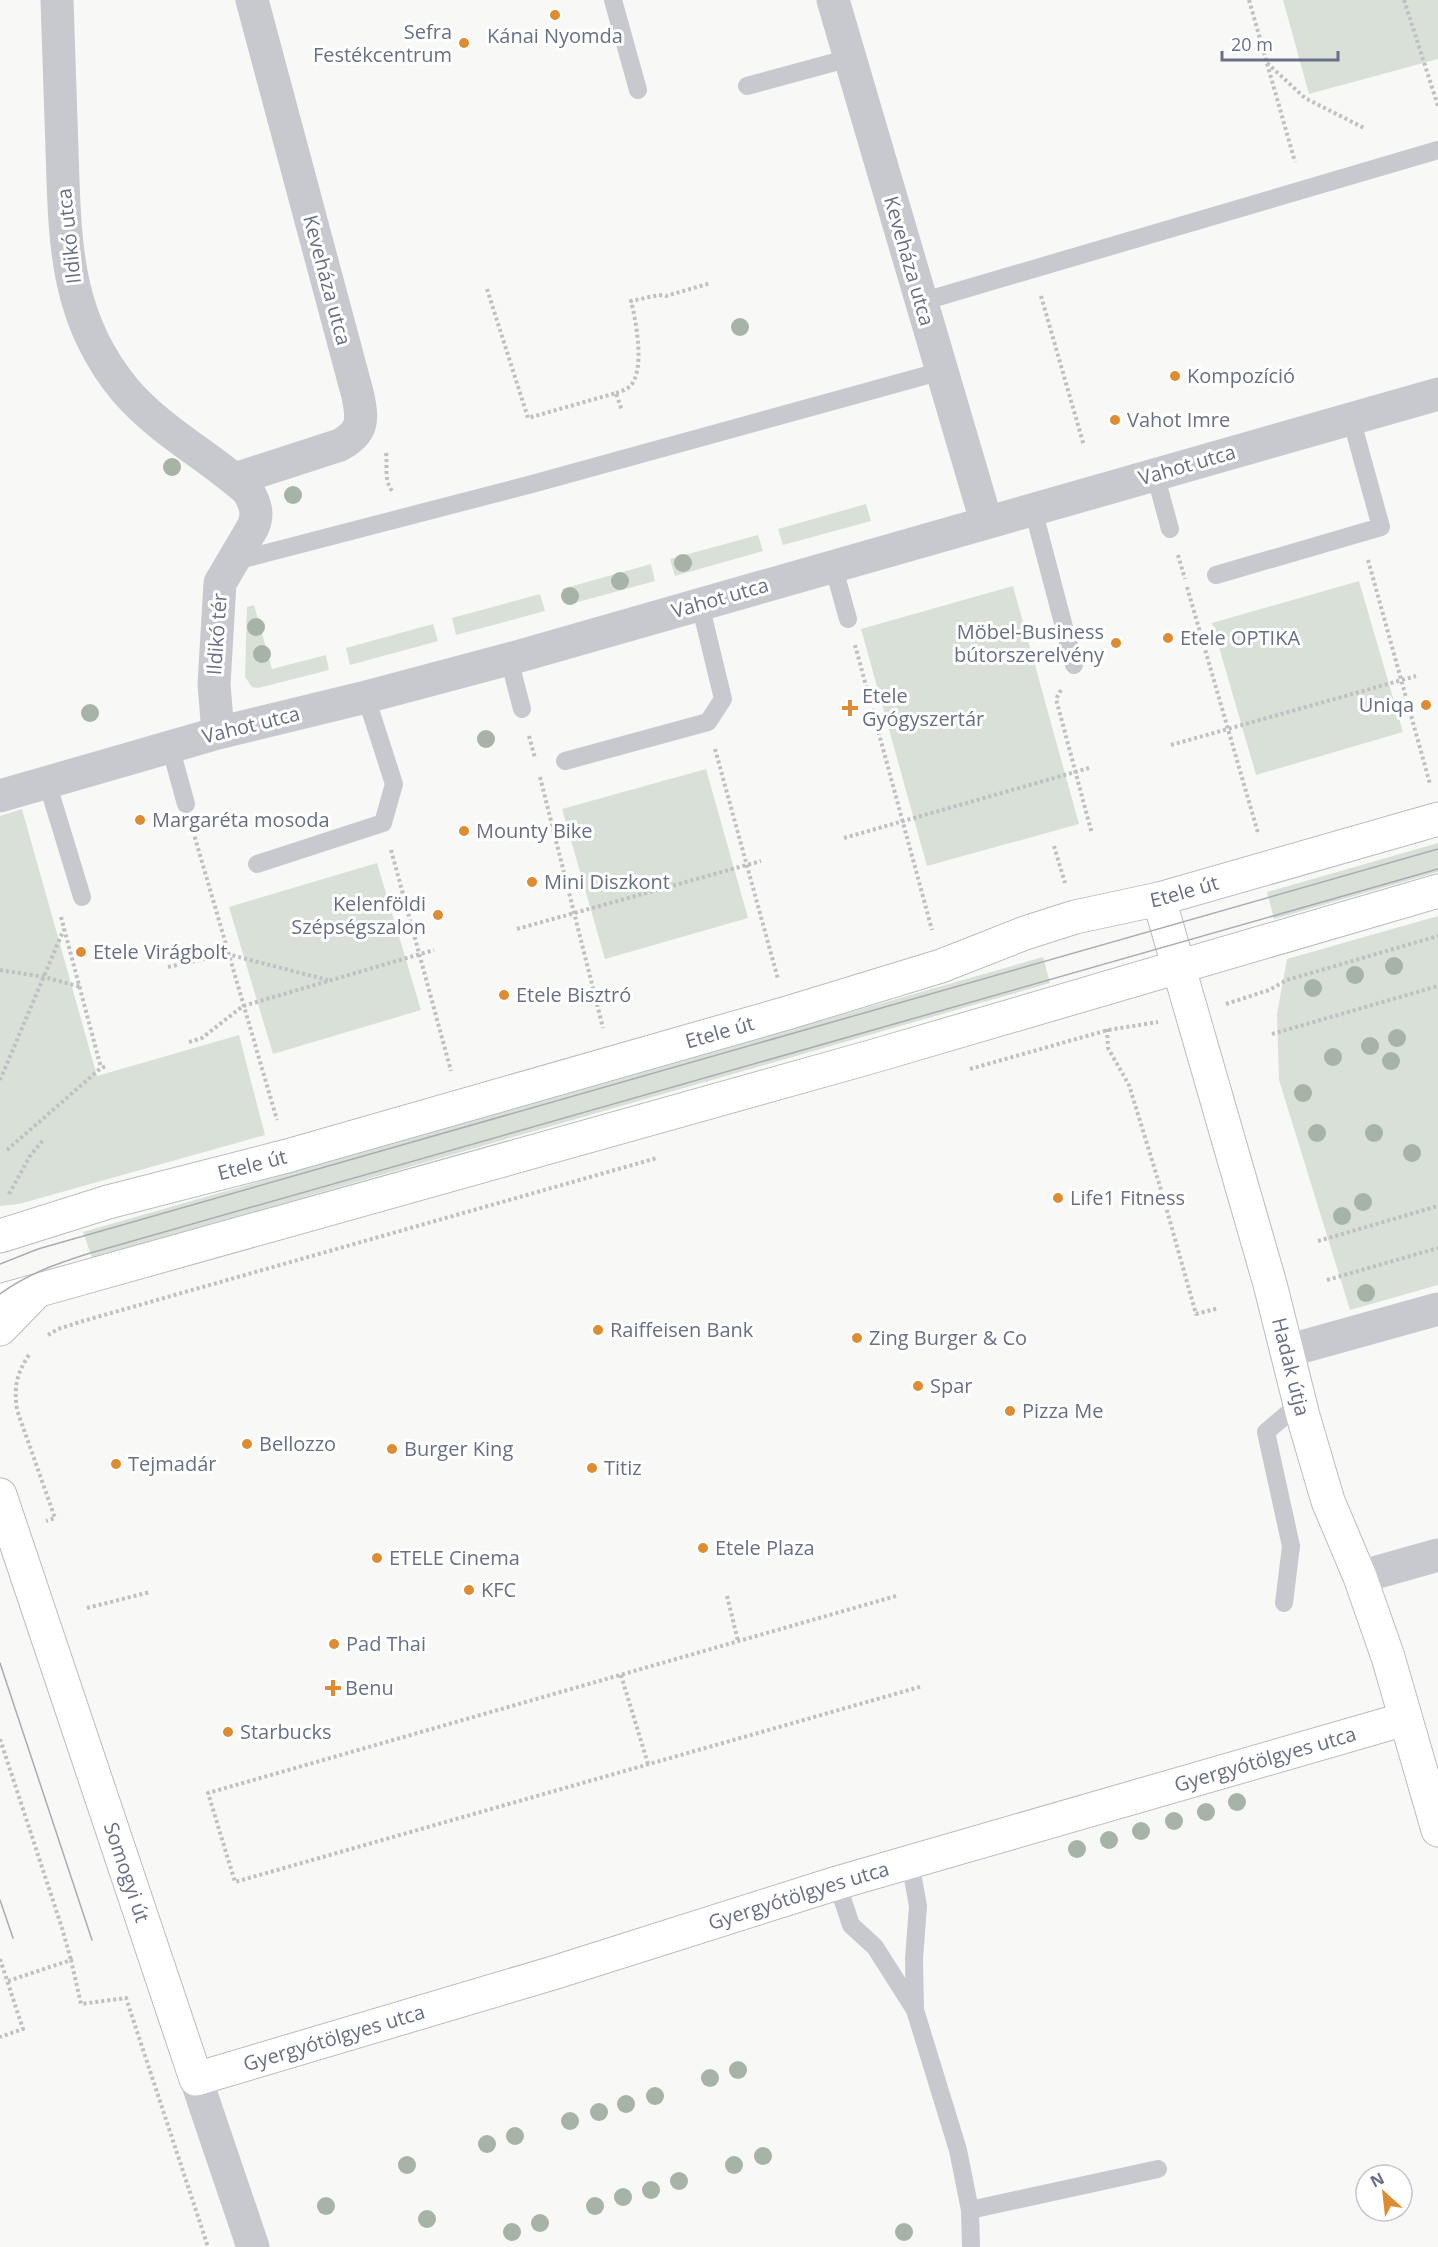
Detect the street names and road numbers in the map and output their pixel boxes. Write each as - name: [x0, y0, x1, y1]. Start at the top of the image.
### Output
- street label: Ildikó utca: [50, 187, 87, 285]
- street label: Keveháza utca: [878, 193, 941, 329]
- street label: Keveháza utca: [297, 212, 358, 348]
- street label: Vahot utca: [1135, 438, 1239, 491]
- street label: Vahot utca: [668, 571, 772, 624]
- street label: Ildikó tér: [200, 592, 233, 676]
- street label: Vahot utca: [199, 699, 303, 750]
- street label: Etele út: [1147, 869, 1222, 914]
- street label: Etele út: [682, 1009, 757, 1054]
- street label: Etele út: [215, 1143, 289, 1186]
- street label: Hadak útja: [1266, 1315, 1316, 1419]
- street label: Gyergyótölgyes utca: [1171, 1720, 1359, 1798]
- street label: Somogyi út: [98, 1819, 156, 1926]
- street label: Gyergyótölgyes utca: [705, 1855, 892, 1936]
- street label: Gyergyótölgyes utca: [240, 1998, 428, 2077]

